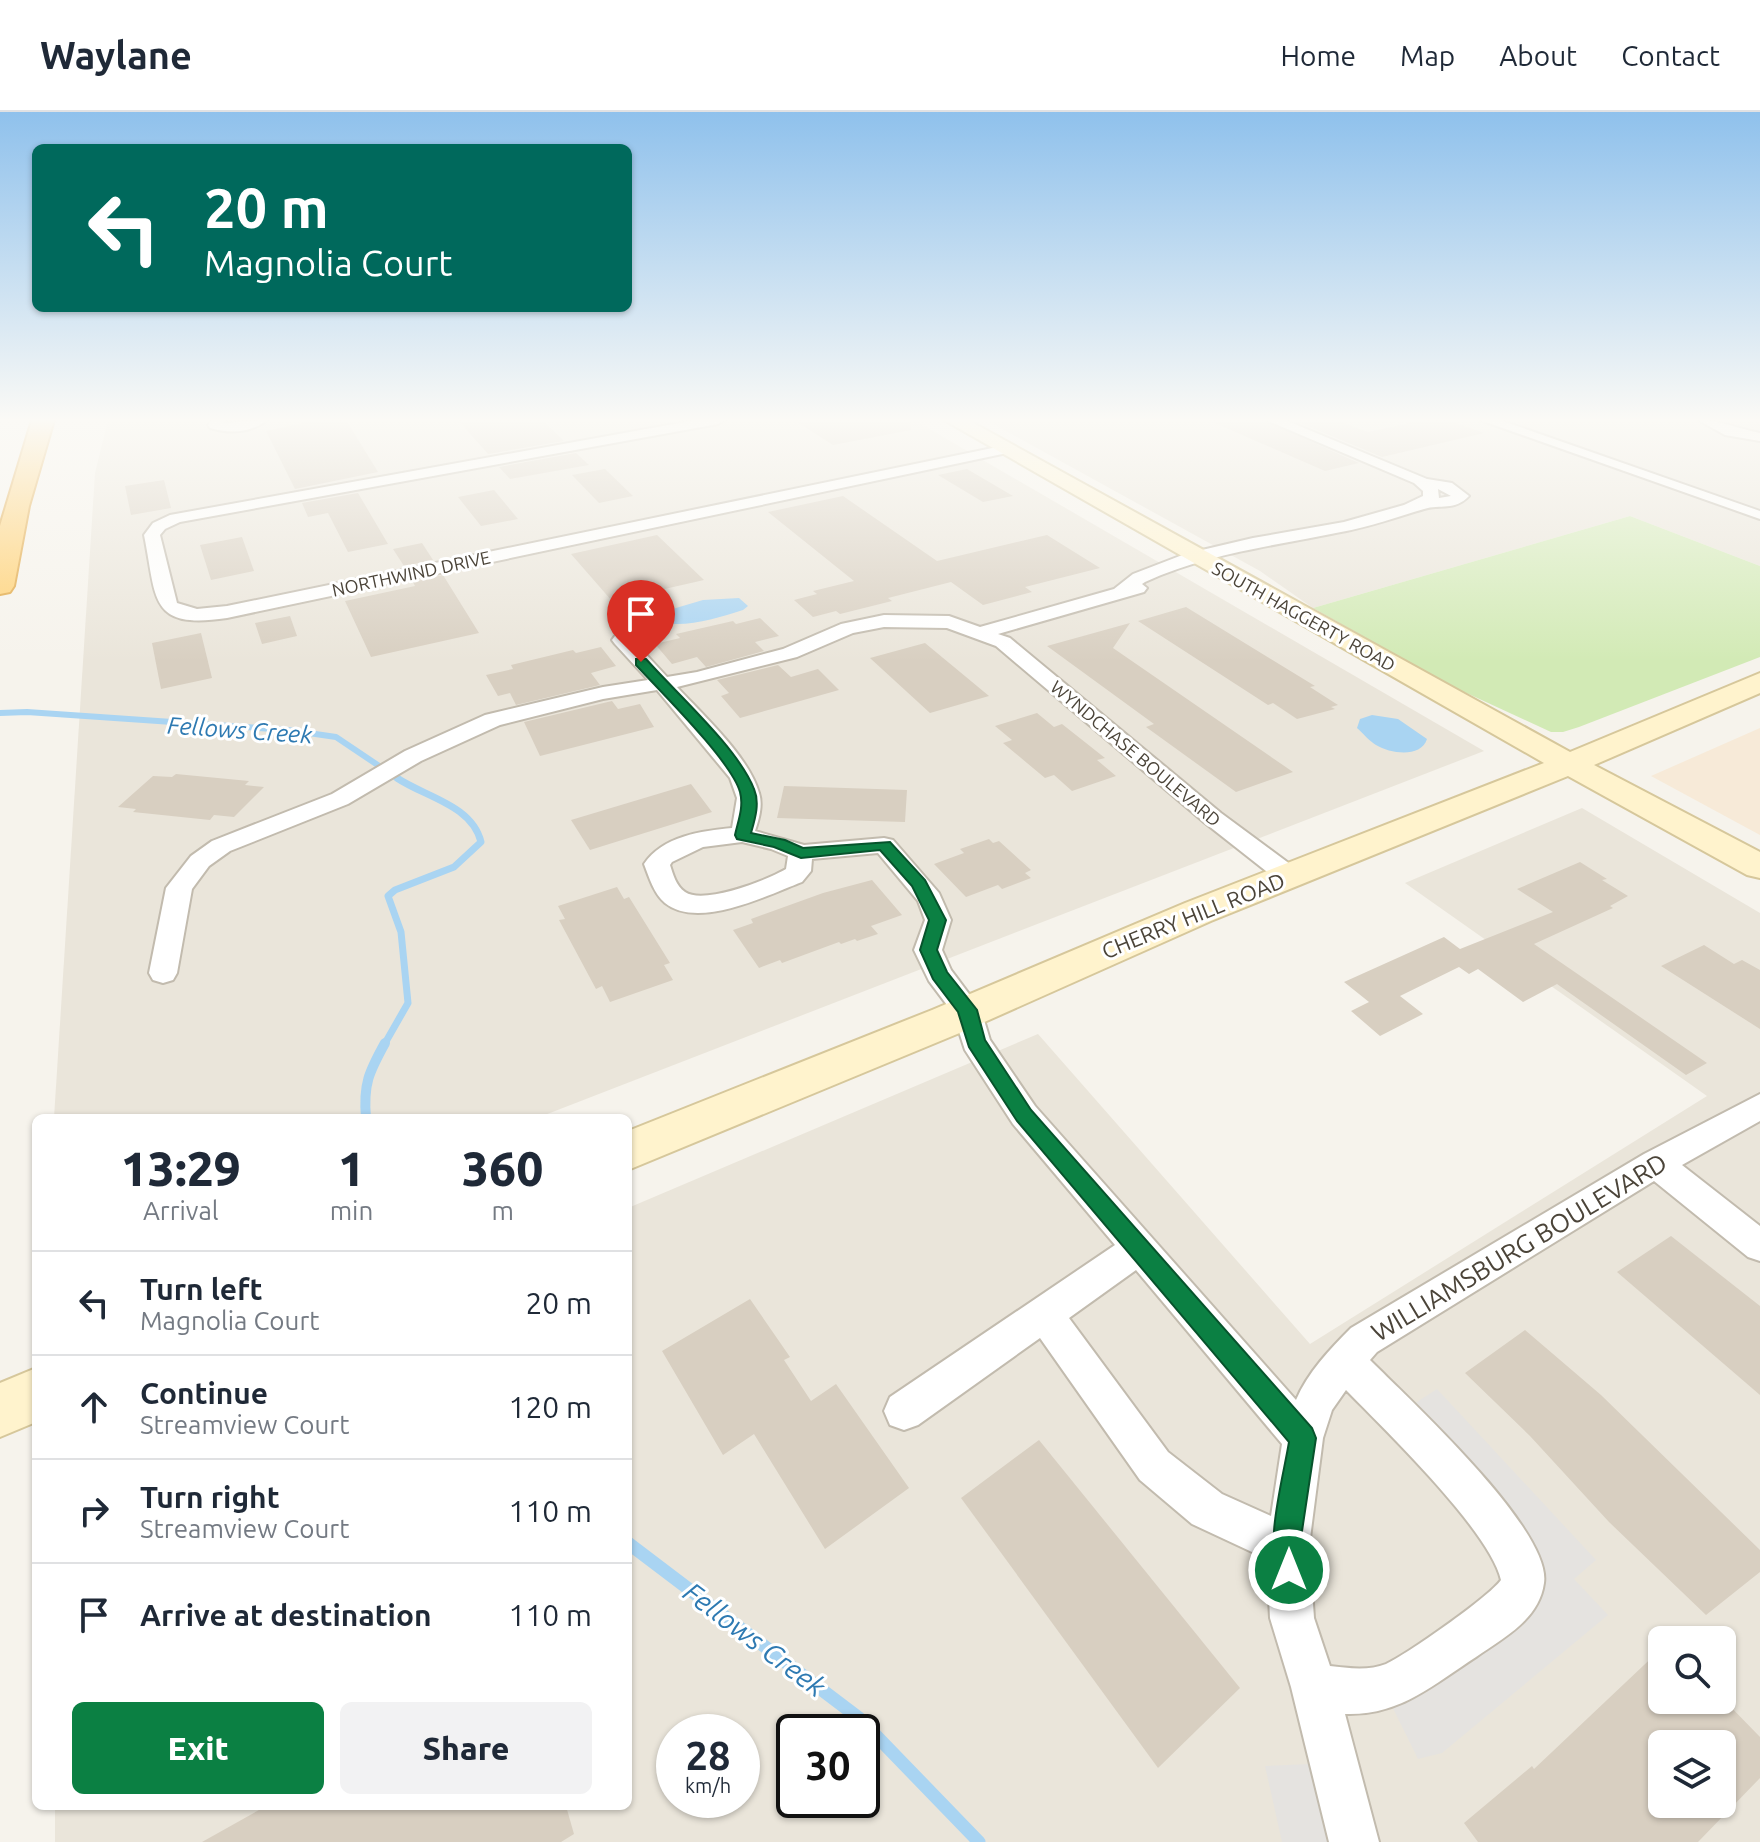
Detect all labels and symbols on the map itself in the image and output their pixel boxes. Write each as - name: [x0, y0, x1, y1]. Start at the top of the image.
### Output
- street label: NORTHWIND DRIVE: [330, 546, 492, 600]
- street label: SOUTH HAGGERTY ROAD: [1209, 557, 1399, 675]
- pin: [607, 580, 675, 662]
- street label: WYNDCHASE BOULEVARD: [1047, 676, 1225, 830]
- water label: Fellows Creek: [166, 711, 314, 749]
- street label: CHERRY HILL ROAD: [1098, 867, 1288, 963]
- street label: WILLIAMSBURG BOULEVARD: [1366, 1147, 1672, 1347]
- position arrow: [1247, 1528, 1331, 1612]
- water label: Fellows Creek: [678, 1576, 833, 1703]
- speed limit sign: 30: [776, 1714, 880, 1818]

